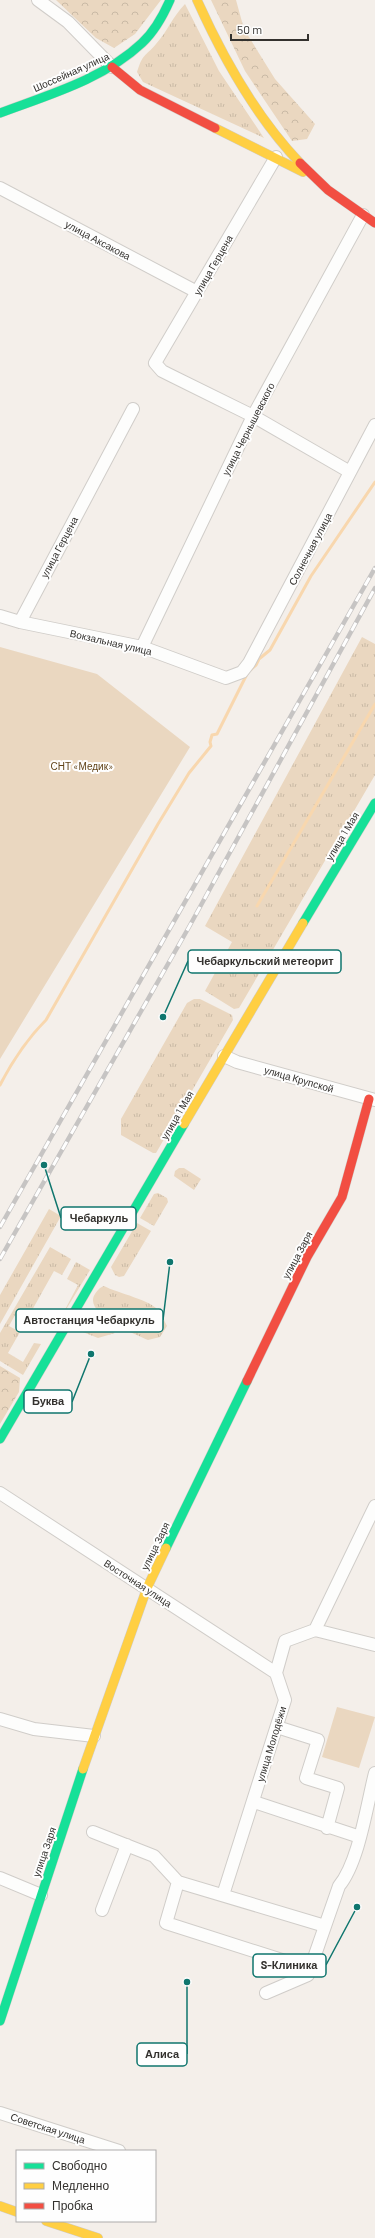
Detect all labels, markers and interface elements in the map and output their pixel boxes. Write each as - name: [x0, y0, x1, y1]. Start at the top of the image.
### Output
- scale bar: [231, 16, 308, 42]
- text: 50 m: [237, 22, 262, 36]
- street label: Шоссейная улица: [31, 50, 111, 94]
- street label: улица Аксакова: [63, 218, 133, 262]
- street label: улица Герцена: [191, 232, 235, 297]
- street label: улица Чернышевского: [219, 380, 277, 478]
- street label: Солнечная улица: [286, 510, 334, 587]
- street label: улица Герцена: [38, 514, 80, 580]
- street label: Вокзальная улица: [69, 627, 154, 657]
- park label: СНТ «Медик»: [51, 760, 113, 772]
- street label: улица 1 Мая: [323, 810, 361, 862]
- callout: Чебаркульский метеорит: [188, 950, 341, 973]
- text: Чебаркульский метеорит: [196, 954, 334, 967]
- street label: улица Крупской: [263, 1063, 335, 1095]
- street label: улица 1 Мая: [158, 1088, 196, 1142]
- callout: Чебаркуль: [61, 1207, 136, 1230]
- text: Чебаркуль: [70, 1211, 129, 1224]
- street label: улица Заря: [280, 1229, 314, 1281]
- callout: Автостанция Чебаркуль: [16, 1309, 163, 1332]
- text: Автостанция Чебаркуль: [23, 1313, 155, 1326]
- callout: Буква: [24, 1390, 72, 1413]
- text: Буква: [32, 1394, 65, 1407]
- street label: улица Заря: [138, 1520, 172, 1572]
- street label: Восточная улица: [102, 1557, 174, 1610]
- street label: улица Молодёжи: [254, 1705, 288, 1783]
- street label: улица Заря: [30, 1825, 58, 1879]
- callout: S-Клиника: [253, 1954, 326, 1977]
- text: S-Клиника: [261, 1958, 318, 1971]
- callout: Алиса: [137, 2043, 187, 2066]
- text: Алиса: [145, 2047, 180, 2060]
- street label: Советская улица: [9, 2110, 87, 2146]
- legend: [16, 2150, 156, 2222]
- text: Свободно: [52, 2158, 107, 2173]
- text: Медленно: [52, 2178, 109, 2193]
- text: Пробка: [52, 2198, 93, 2213]

